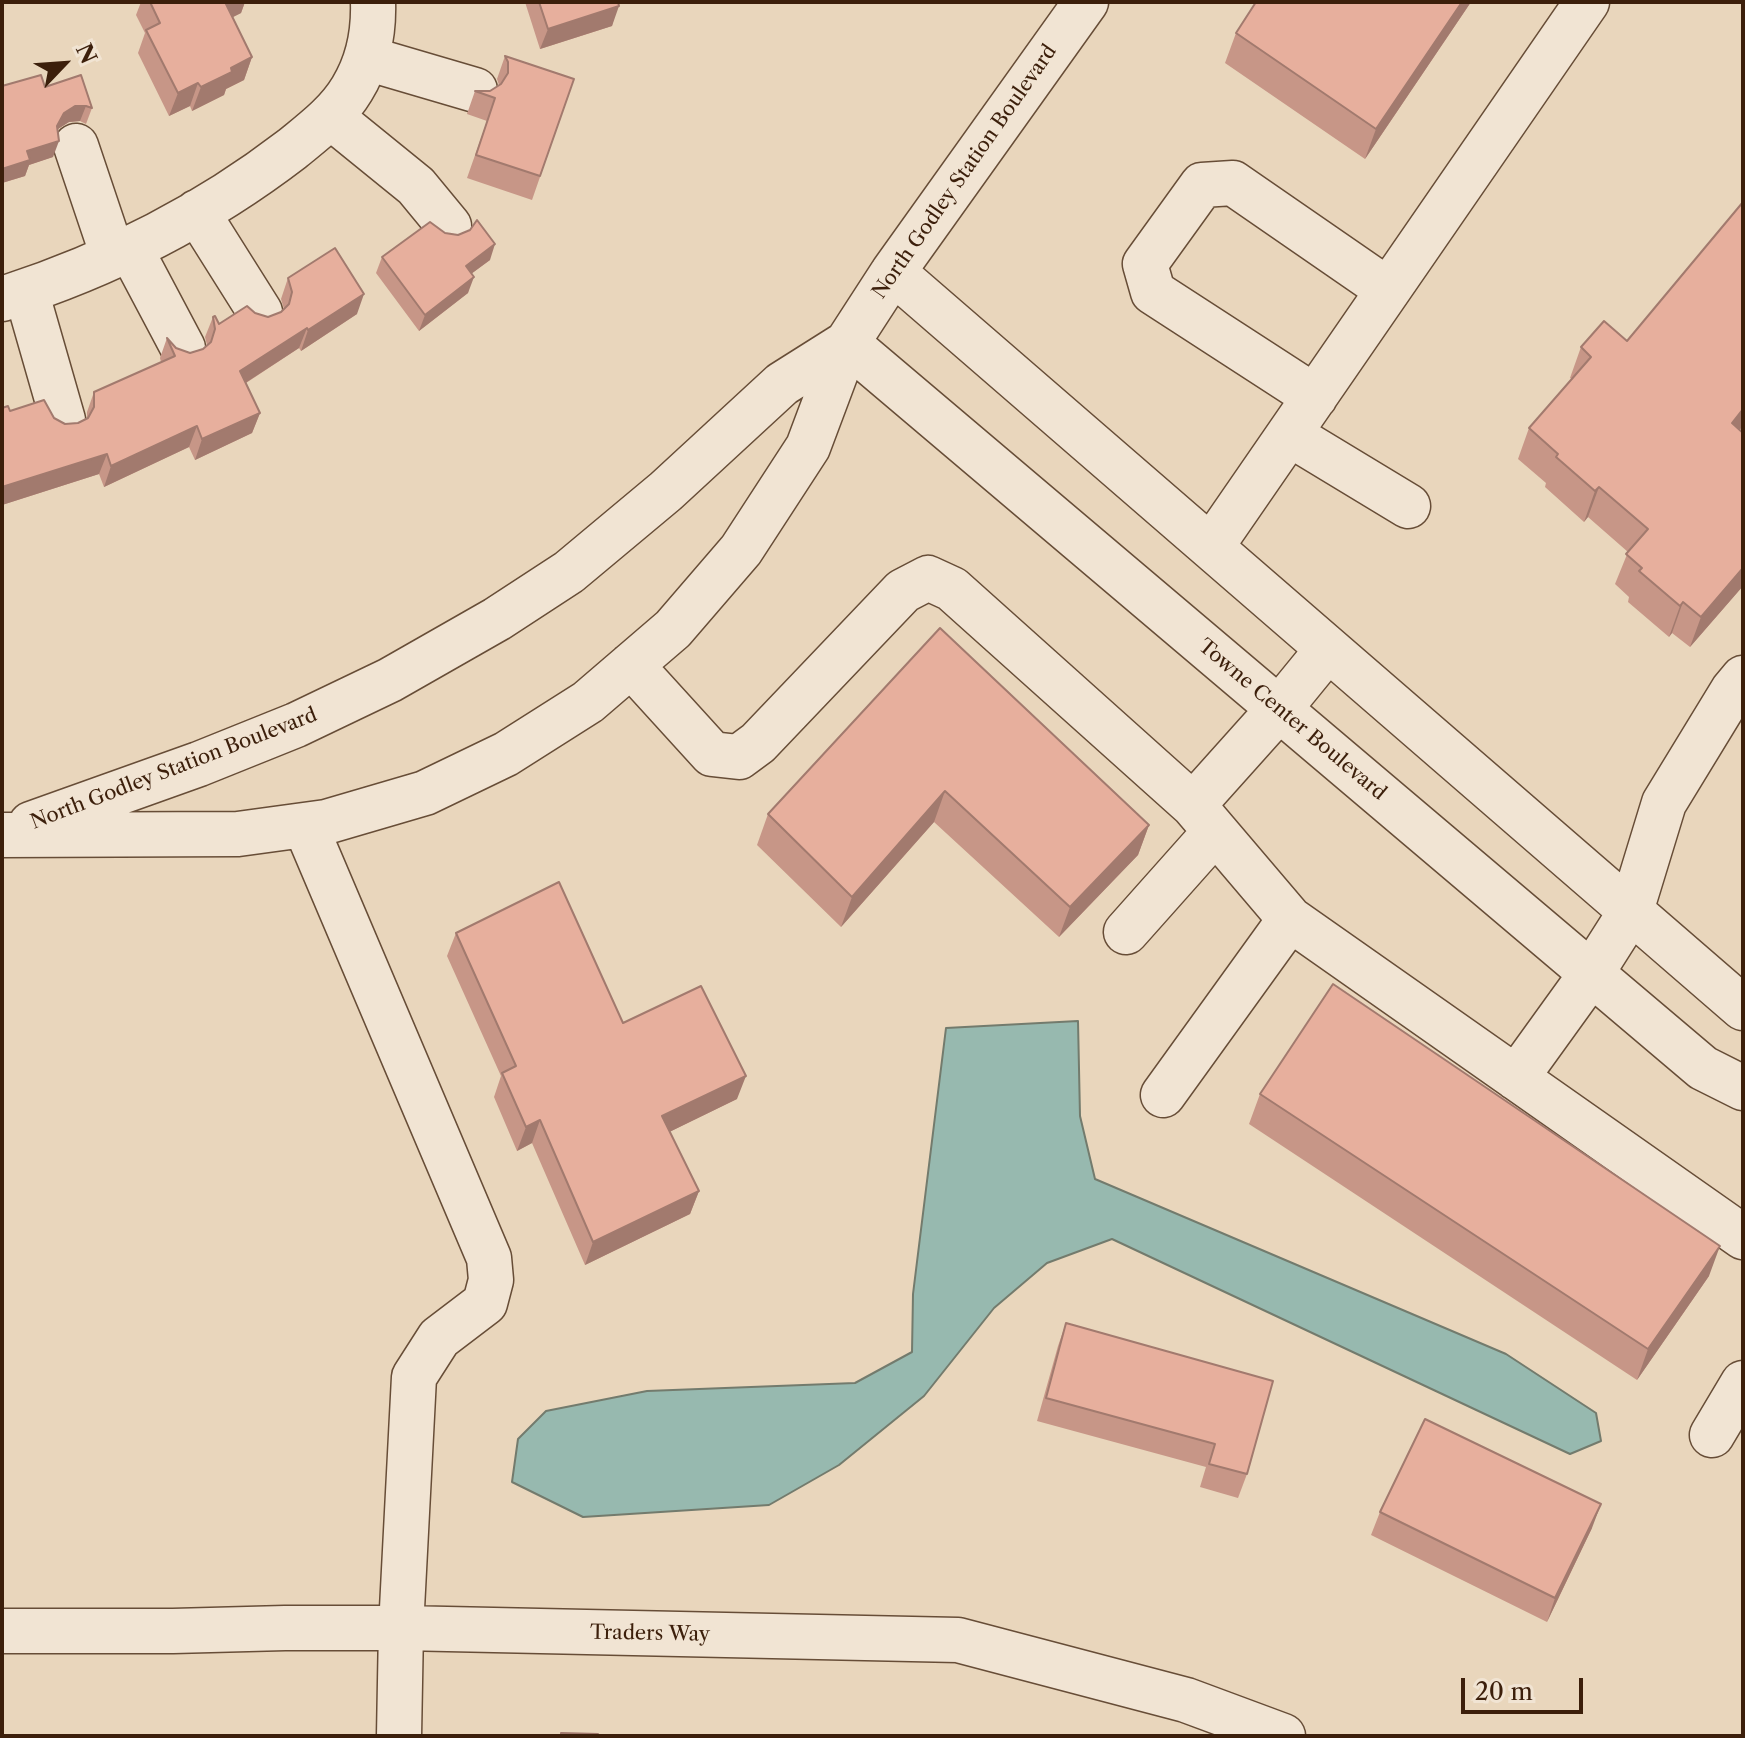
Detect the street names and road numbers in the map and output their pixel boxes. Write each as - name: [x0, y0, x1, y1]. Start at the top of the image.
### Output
- street label: North Godley Station Boulevard: [868, 40, 1062, 304]
- street label: Towne Center Boulevard: [1193, 634, 1391, 806]
- street label: North Godley Station Boulevard: [27, 703, 321, 835]
- street label: Traders Way: [590, 1621, 710, 1647]

